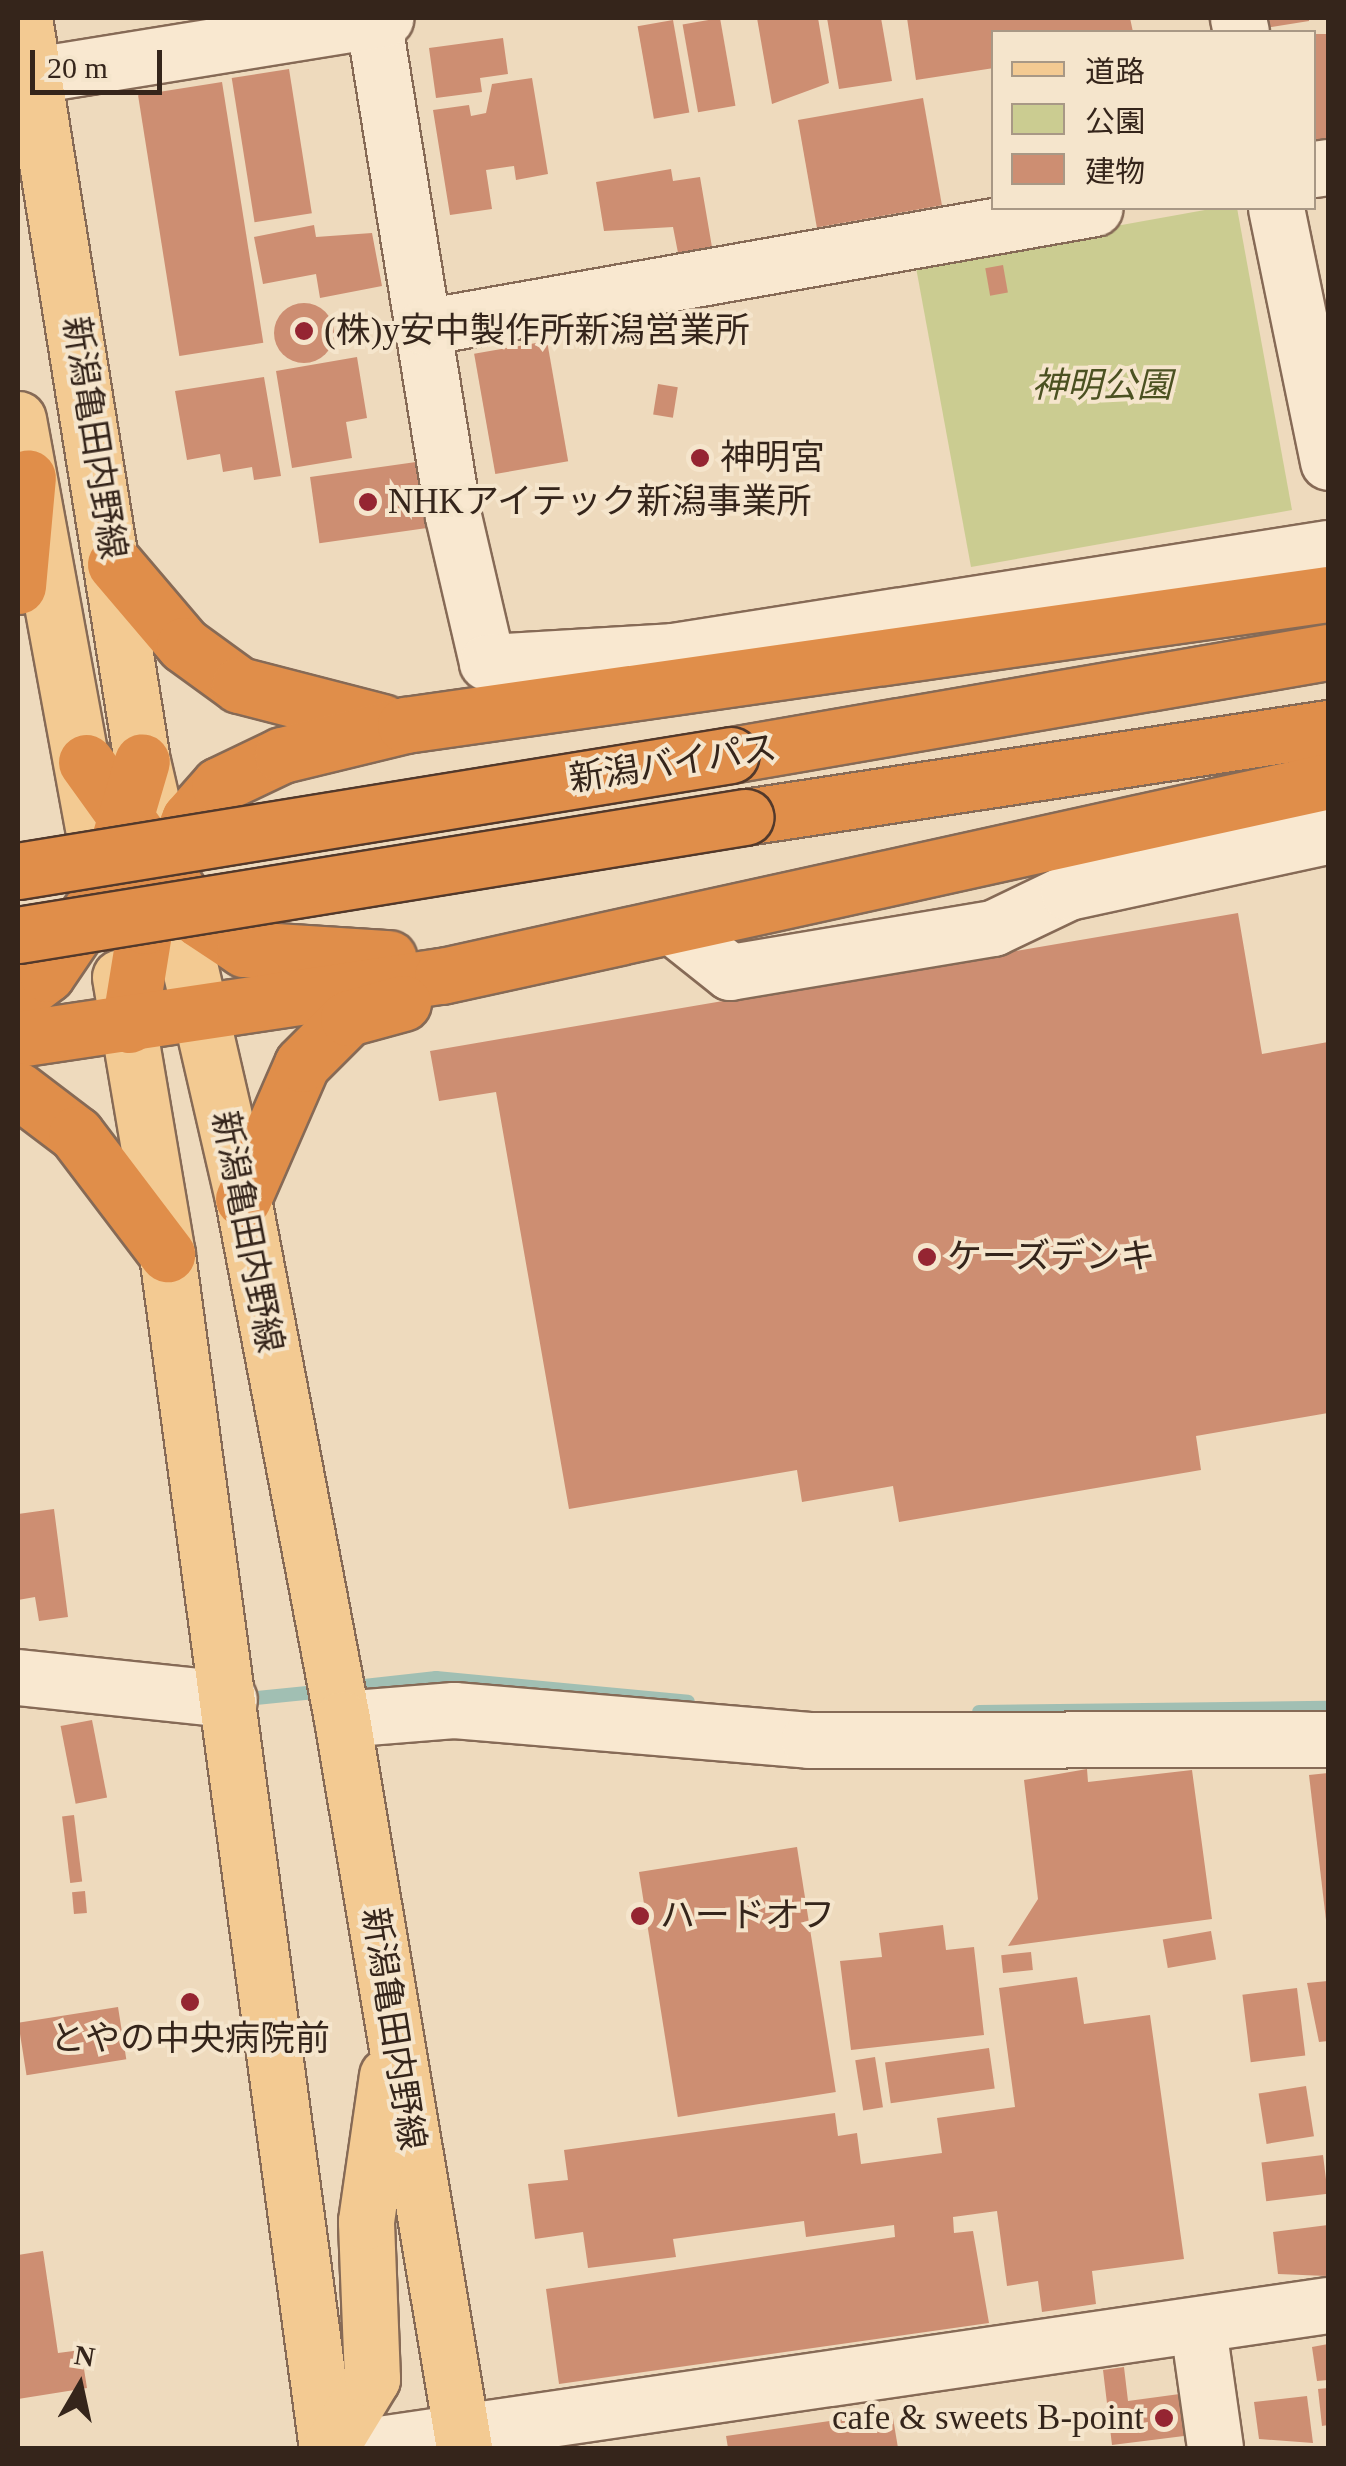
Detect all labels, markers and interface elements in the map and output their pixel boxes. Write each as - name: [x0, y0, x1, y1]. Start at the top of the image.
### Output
- scale bar: [35, 30, 168, 92]
- legend: [991, 30, 1316, 210]
- text: 20 m: [47, 51, 108, 84]
- text: 道路: [1085, 55, 1145, 88]
- text: 公園: [1085, 105, 1145, 138]
- text: 建物: [1085, 155, 1145, 188]
- place label: (株)y安中製作所新潟営業所: [324, 310, 750, 352]
- street label: 新潟亀田内野線: [54, 314, 134, 562]
- marker: (株)y安中製作所新潟営業所: [293, 320, 315, 342]
- park label: 神明公園: [1032, 365, 1172, 407]
- place label: 神明宮: [720, 437, 825, 479]
- marker: 神明宮: [689, 447, 711, 469]
- place label: NHKアイテック新潟事業所: [388, 481, 814, 523]
- marker: NHKアイテック新潟事業所: [357, 491, 379, 513]
- street label: 新潟バイパス: [566, 727, 780, 801]
- street label: 新潟亀田内野線: [203, 1108, 291, 1356]
- place label: ケーズデンキ: [947, 1236, 1157, 1278]
- marker: ケーズデンキ: [916, 1246, 938, 1268]
- place label: ハードオフ: [660, 1895, 835, 1937]
- street label: 新潟亀田内野線: [353, 1905, 433, 2153]
- marker: ハードオフ: [629, 1905, 651, 1927]
- marker: とやの中央病院前: [179, 1991, 201, 2013]
- place label: とやの中央病院前: [50, 2018, 330, 2060]
- north arrow: [30, 2336, 130, 2436]
- text: N: [72, 2339, 97, 2373]
- place label: cafe & sweets B-point: [832, 2397, 1144, 2439]
- marker: cafe & sweets B-point: [1153, 2407, 1175, 2429]

